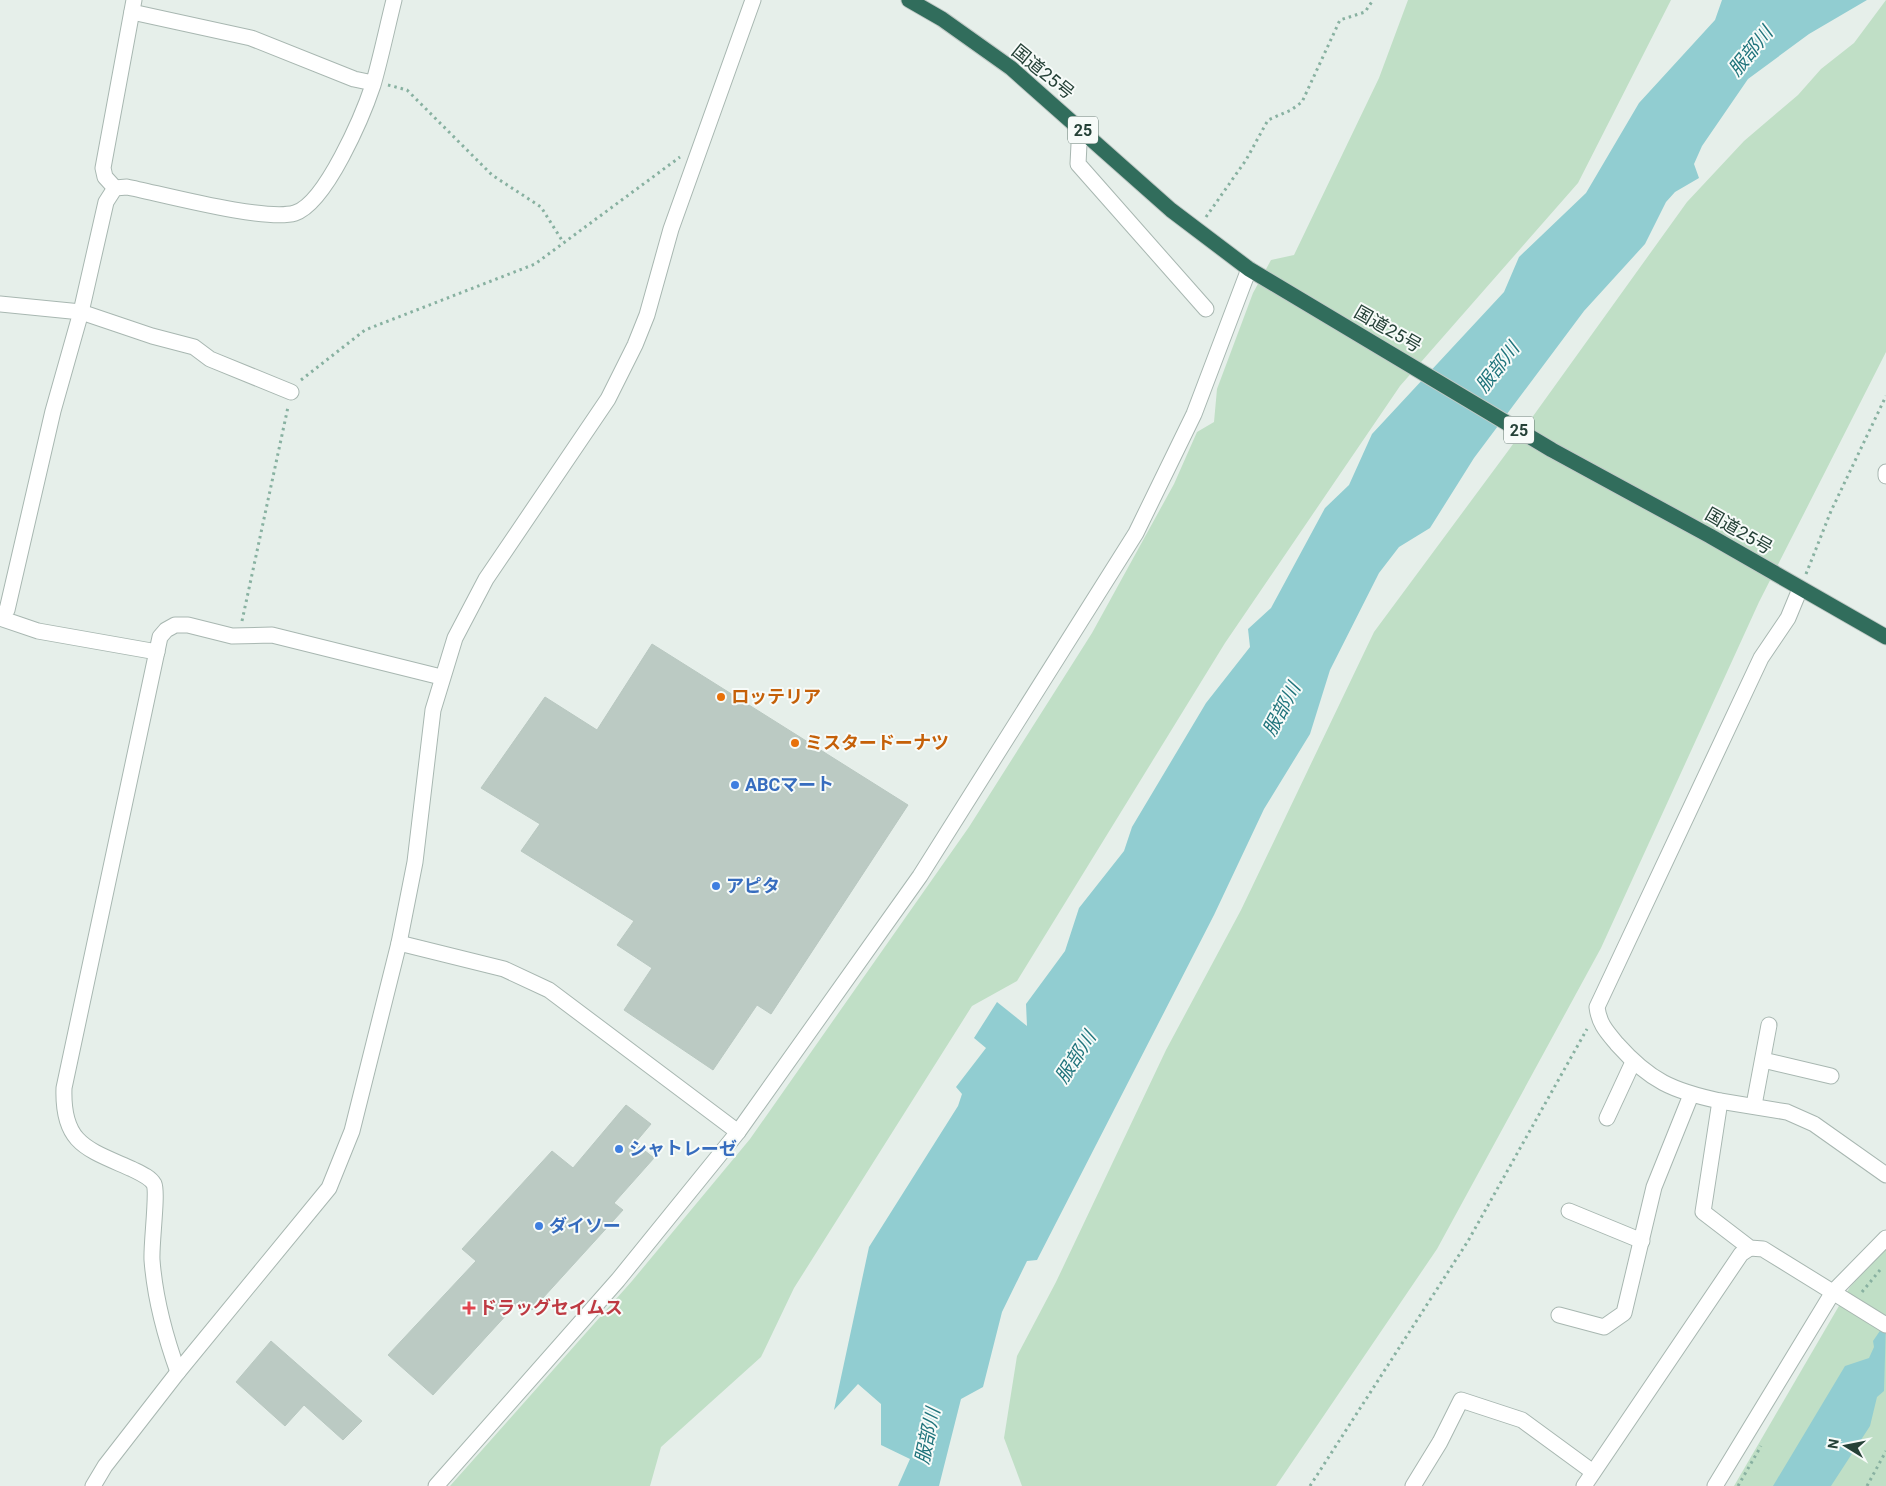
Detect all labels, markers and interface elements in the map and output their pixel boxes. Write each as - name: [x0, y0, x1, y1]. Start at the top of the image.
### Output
- water label: 服部川: [1724, 20, 1779, 81]
- street label: 国道25号: [1008, 40, 1079, 103]
- road number: 25: [1068, 116, 1098, 144]
- street label: 国道25号: [1351, 301, 1426, 356]
- water label: 服部川: [1471, 336, 1525, 397]
- road number: 25: [1504, 416, 1534, 444]
- street label: 国道25号: [1702, 503, 1777, 558]
- water label: 服部川: [1258, 677, 1306, 740]
- place label: ロッテリア: [731, 686, 821, 707]
- marker: ロッテリア: [715, 691, 727, 703]
- place label: ミスタードーナツ: [805, 732, 949, 753]
- marker: ミスタードーナツ: [789, 737, 801, 749]
- place label: ABCマート: [745, 774, 834, 795]
- marker: ABCマート: [729, 779, 741, 791]
- place label: アピタ: [726, 875, 780, 896]
- marker: アピタ: [710, 880, 722, 892]
- water label: 服部川: [1050, 1025, 1102, 1087]
- place label: シャトレーゼ: [629, 1138, 737, 1159]
- marker: シャトレーゼ: [613, 1143, 625, 1155]
- place label: ダイソー: [549, 1215, 621, 1236]
- marker: ダイソー: [533, 1220, 545, 1232]
- place label: ドラッグセイムス: [479, 1297, 623, 1318]
- marker: ドラッグセイムス: [463, 1302, 475, 1314]
- water label: 服部川: [910, 1404, 945, 1466]
- north arrow: [1821, 1421, 1871, 1471]
- text: N: [1824, 1437, 1842, 1450]

